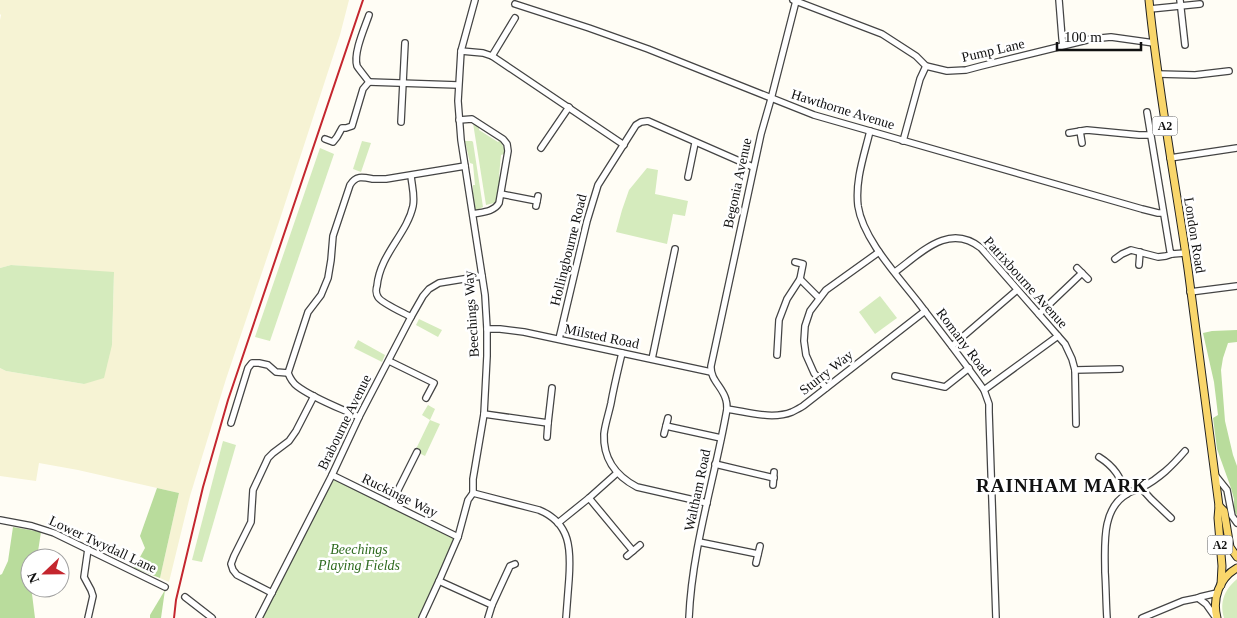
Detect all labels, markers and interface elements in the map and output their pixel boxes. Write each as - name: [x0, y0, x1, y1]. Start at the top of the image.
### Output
- scale bar: [1057, 20, 1141, 52]
- text: 100 m: [1064, 29, 1102, 45]
- street label: Pump Lane: [960, 36, 1026, 65]
- street label: Hawthorne Avenue: [789, 87, 896, 132]
- road number: A2: [1152, 116, 1178, 136]
- street label: Begonia Avenue: [721, 137, 754, 230]
- street label: Hollingbourne Road: [547, 193, 590, 308]
- street label: London Road: [1181, 196, 1208, 274]
- street label: Patrixbourne Avenue: [981, 234, 1071, 331]
- street label: Beechings Way: [461, 270, 482, 358]
- street label: Romany Road: [933, 306, 994, 379]
- street label: Milsted Road: [563, 321, 641, 352]
- street label: Sturry Way: [797, 347, 856, 398]
- street label: Brabourne Avenue: [315, 372, 374, 472]
- street label: Waltham Road: [681, 448, 713, 532]
- street label: Ruckinge Way: [360, 471, 440, 520]
- district label: RAINHAM MARK: [976, 475, 1148, 496]
- street label: Lower Twydall Lane: [47, 513, 159, 576]
- road number: A2: [1208, 536, 1232, 554]
- park label: Beechings Playing Fields: [317, 542, 401, 573]
- north arrow: [20, 548, 70, 598]
- text: N: [25, 570, 42, 585]

